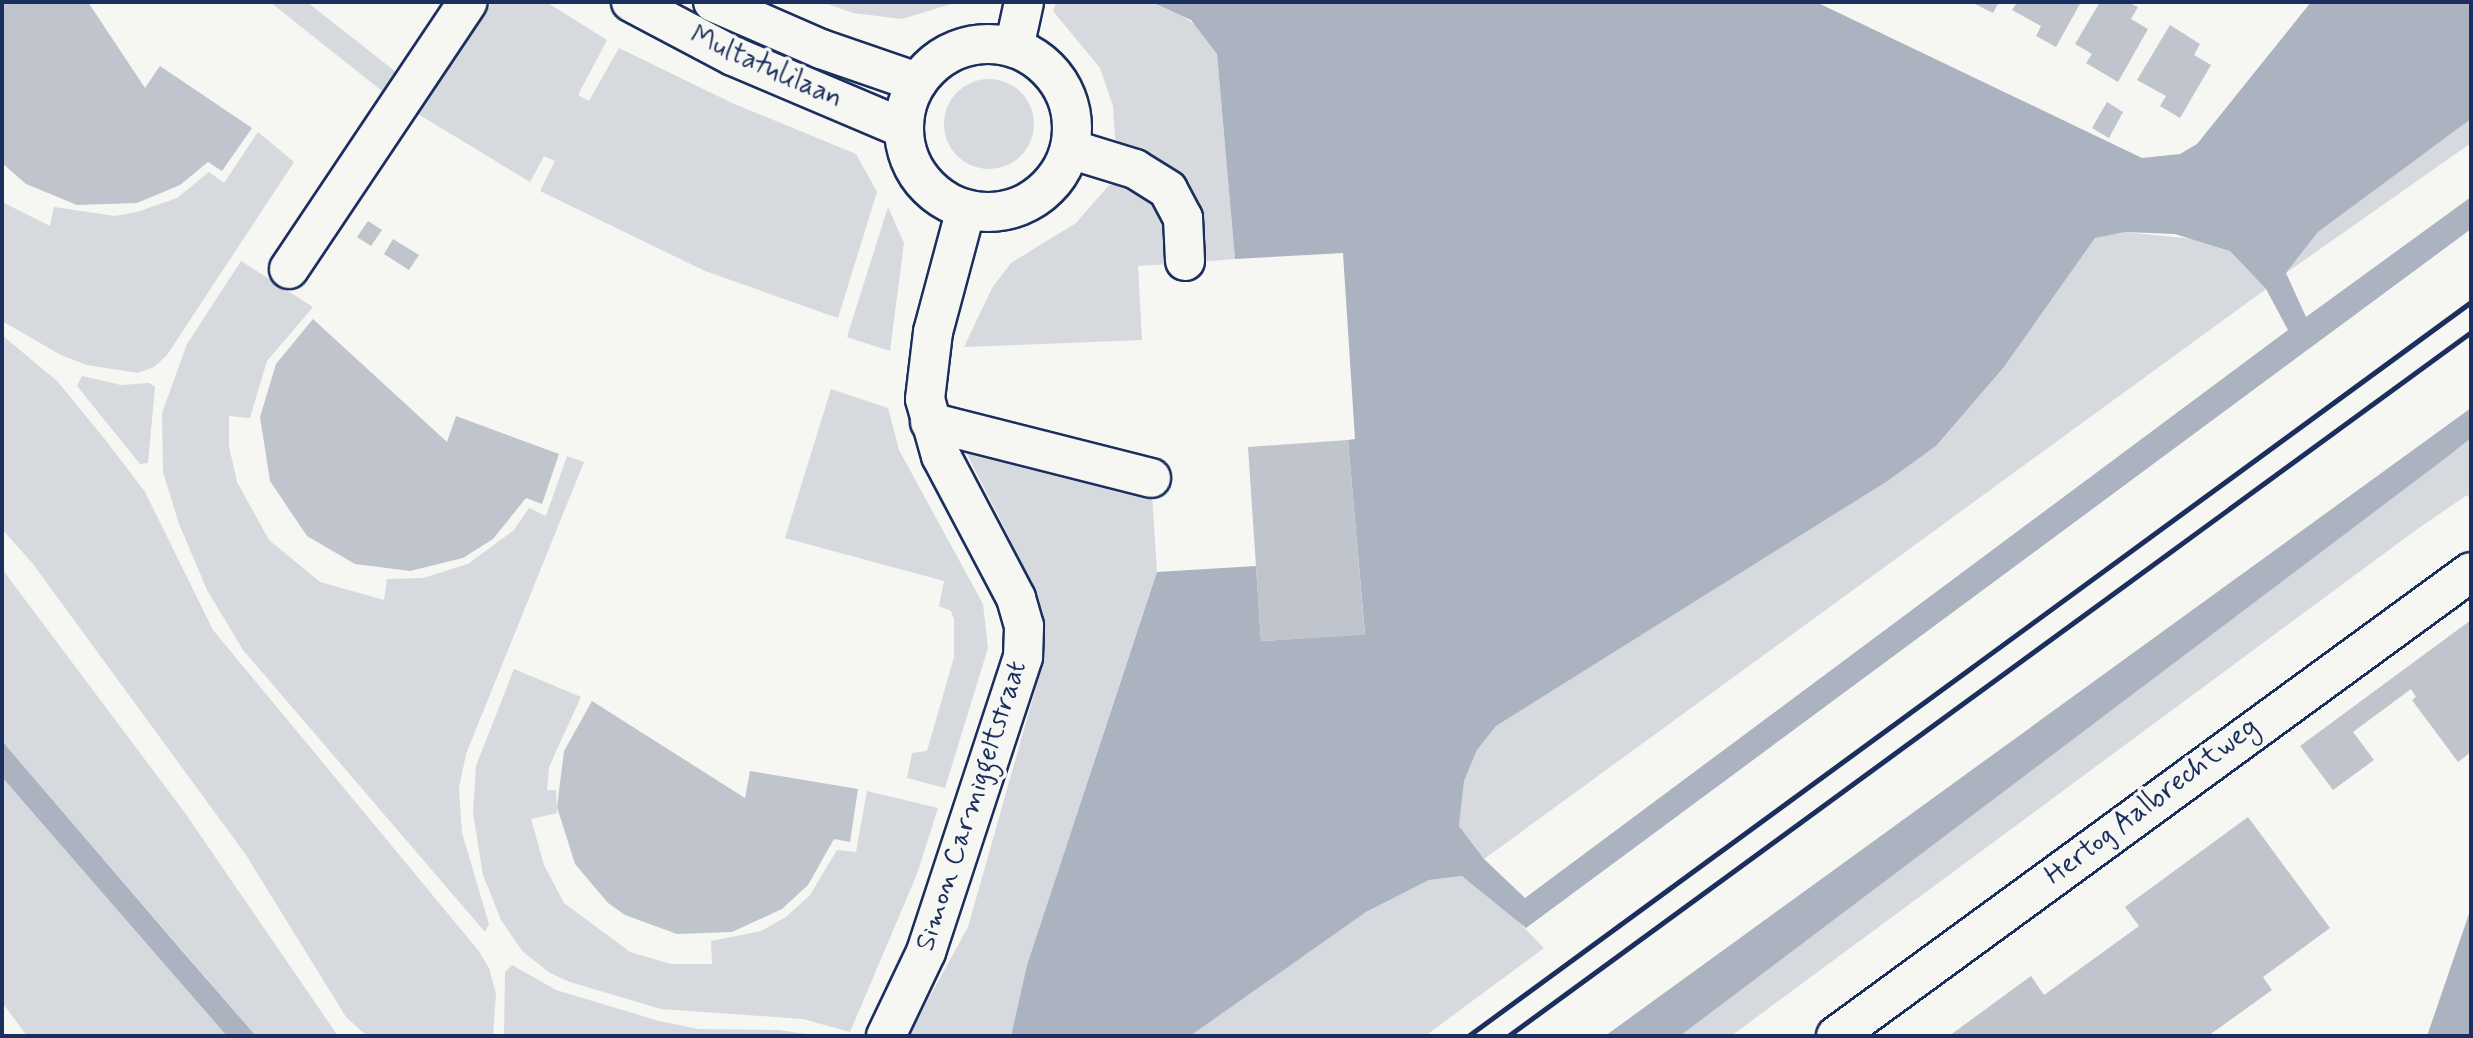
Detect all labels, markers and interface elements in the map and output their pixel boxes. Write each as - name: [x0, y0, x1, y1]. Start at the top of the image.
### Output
- street label: Multatulilaan: [685, 19, 847, 117]
- street label: Simon Carmiggeltstraat: [909, 658, 1035, 954]
- street label: Hertog Aalbrechtweg: [2040, 711, 2264, 893]

